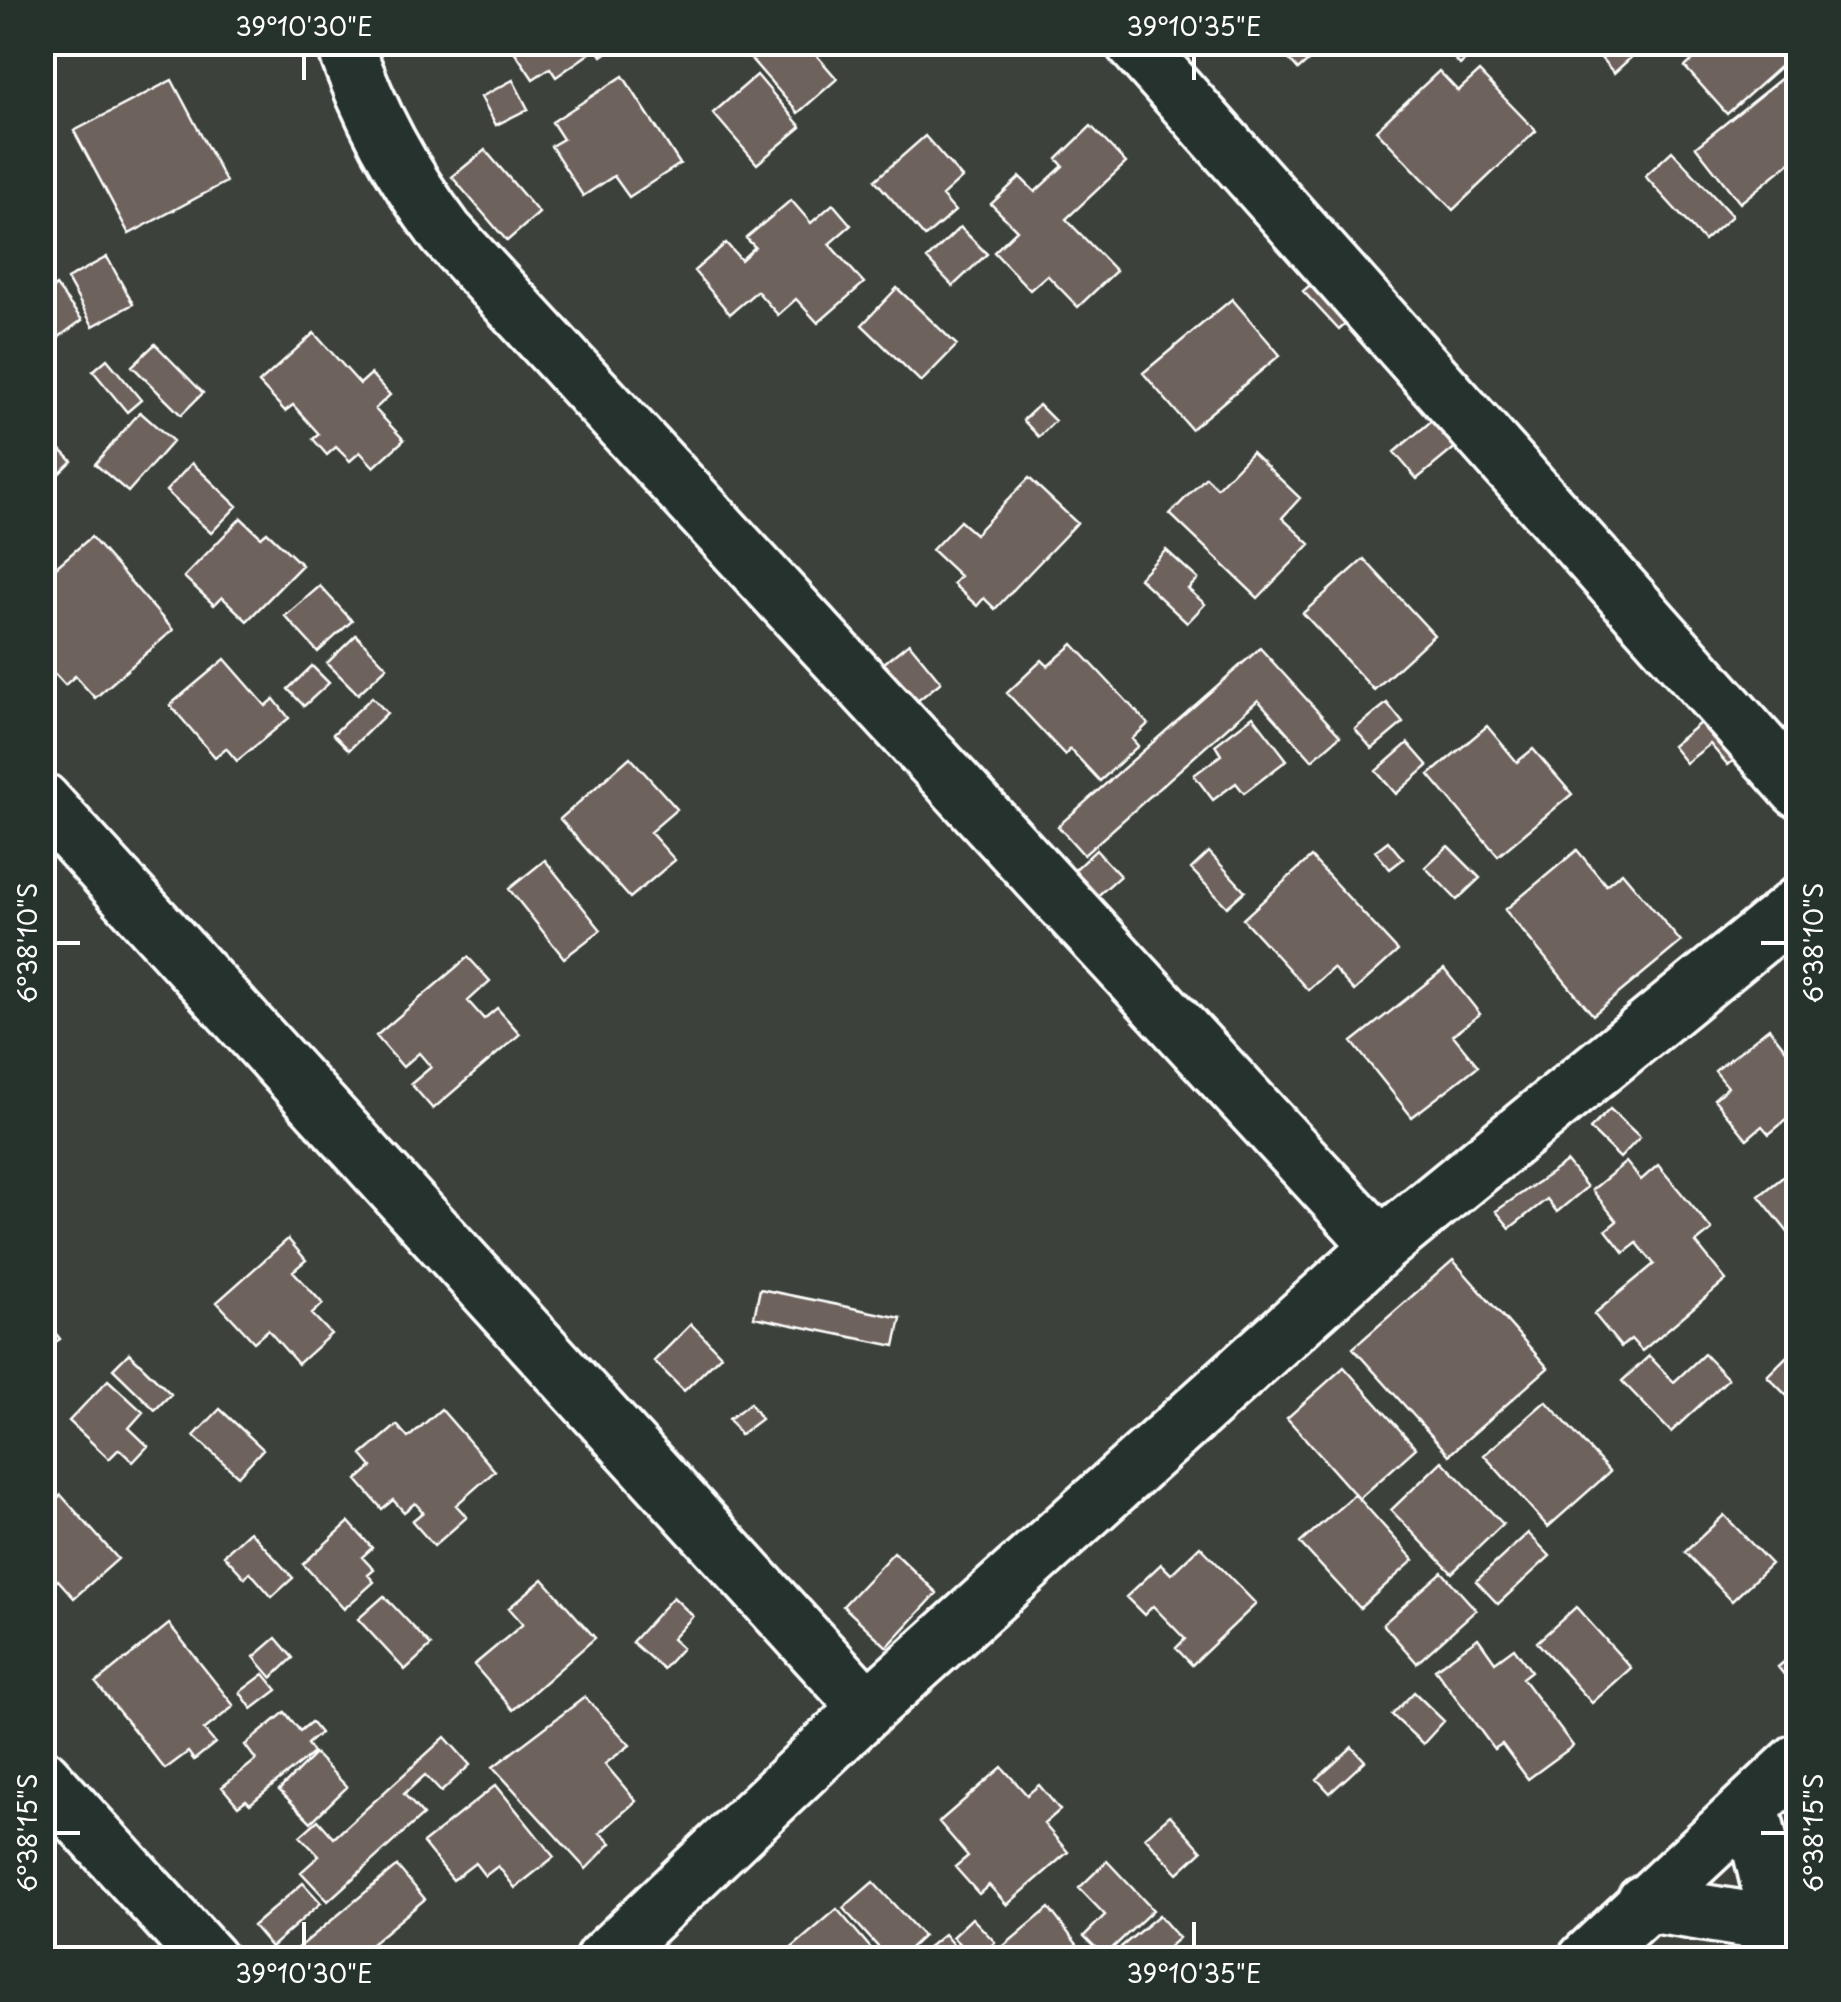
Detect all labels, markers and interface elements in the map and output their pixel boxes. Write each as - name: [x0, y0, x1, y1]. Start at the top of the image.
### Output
- text: 39°10'30"E: [235, 7, 373, 45]
- text: 39°10'35"E: [1127, 7, 1261, 45]
- text: 6°38'10"S: [8, 883, 46, 1003]
- text: 6°38'10"S: [1794, 883, 1832, 1003]
- text: 6°38'15"S: [8, 1774, 46, 1892]
- text: 6°38'15"S: [1794, 1774, 1832, 1892]
- text: 39°10'30"E: [235, 1954, 373, 1992]
- text: 39°10'35"E: [1127, 1954, 1261, 1992]

